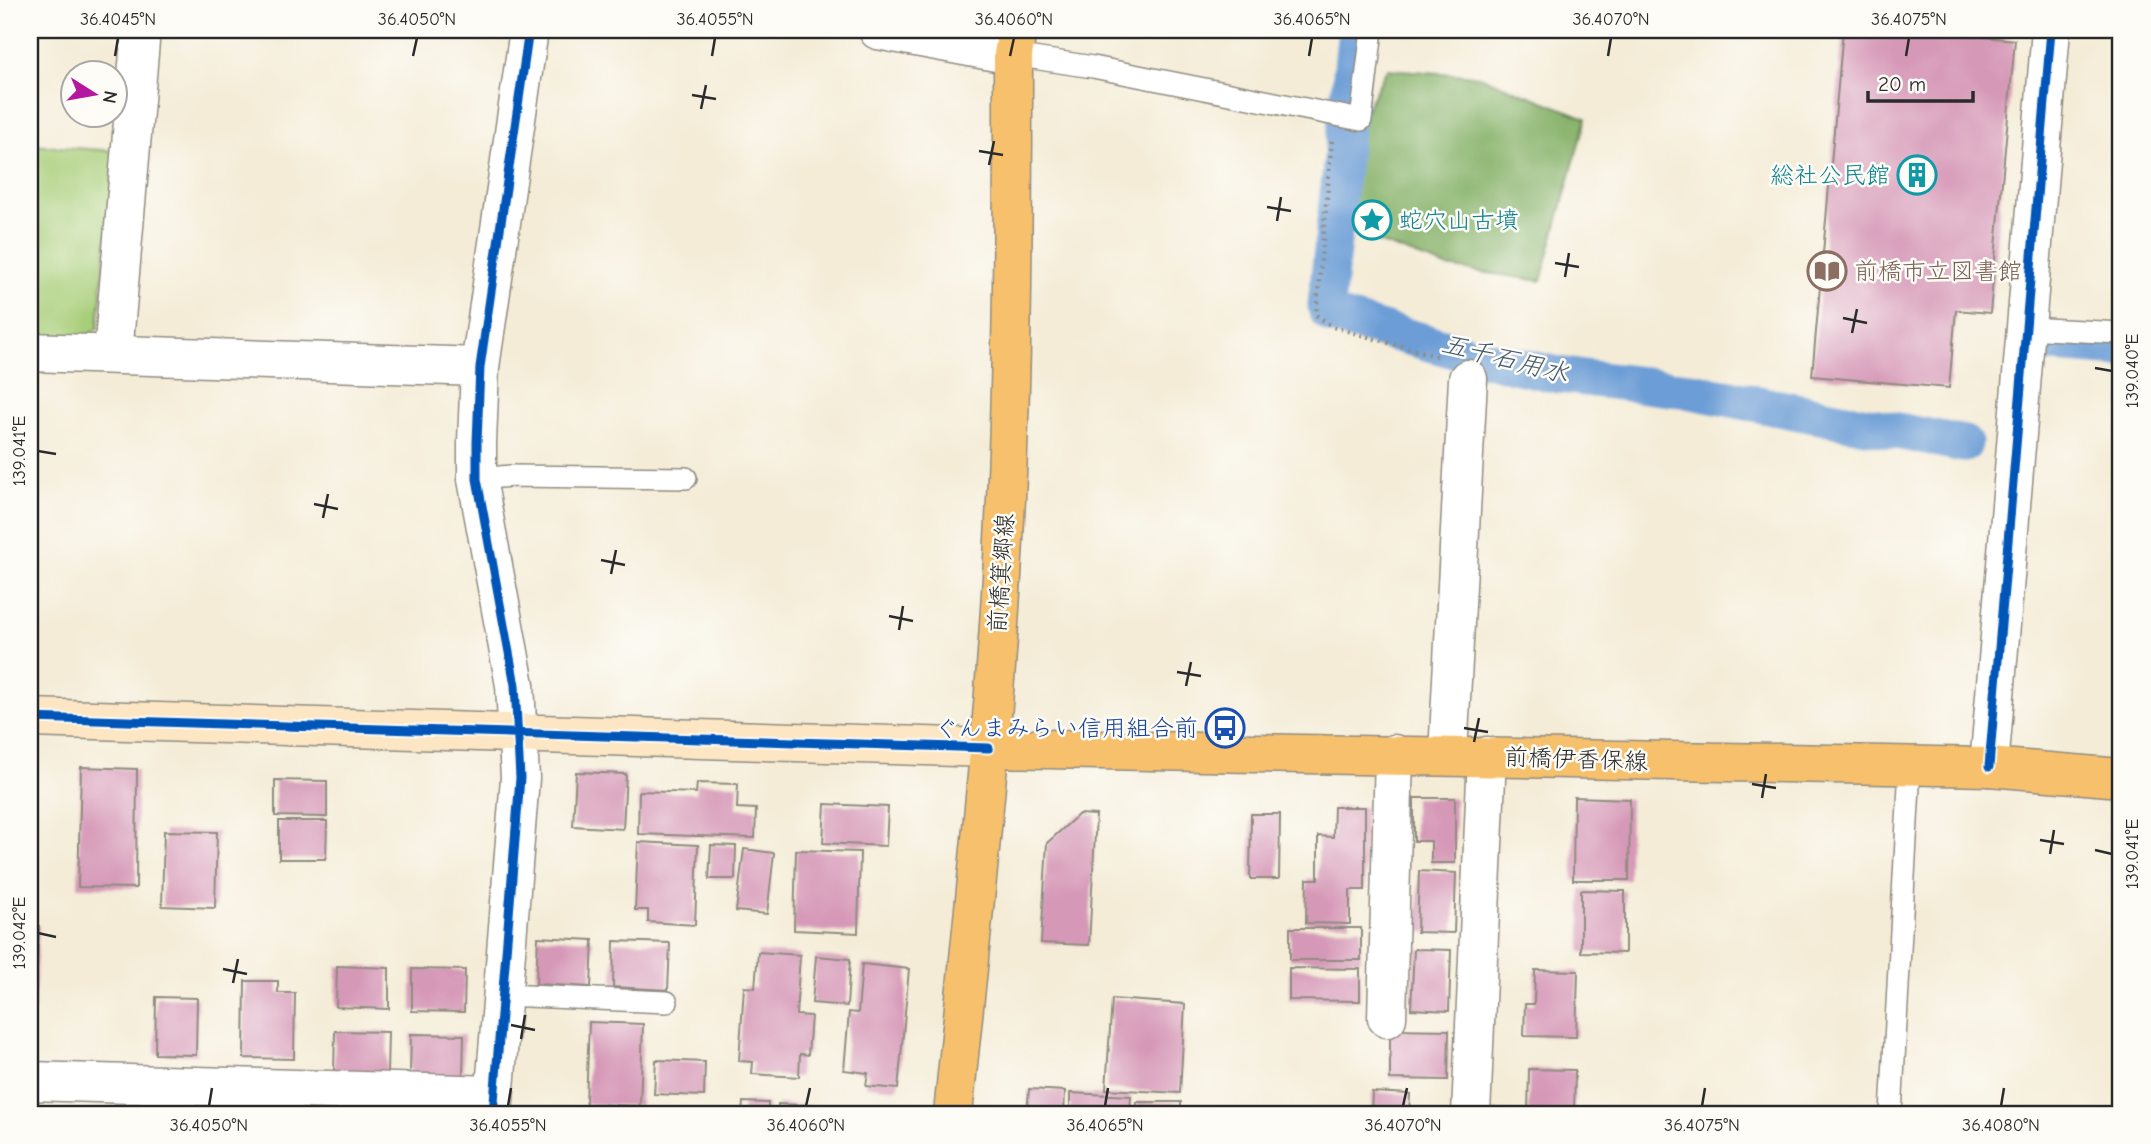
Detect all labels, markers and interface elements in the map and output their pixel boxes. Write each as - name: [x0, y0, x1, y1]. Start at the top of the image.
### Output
- text: 36.4045°N: [80, 9, 156, 30]
- text: 36.4050°N: [378, 9, 456, 30]
- text: 36.4055°N: [676, 9, 754, 30]
- text: 36.4060°N: [975, 9, 1053, 30]
- text: 36.4065°N: [1273, 9, 1351, 30]
- text: 36.4070°N: [1572, 9, 1650, 30]
- text: 36.4075°N: [1871, 9, 1947, 30]
- north arrow: [60, 60, 130, 130]
- scale bar: [1868, 60, 1972, 104]
- text: 20 m: [1878, 72, 1926, 96]
- text: N: [98, 89, 122, 105]
- building icon: 総社公民館: [1896, 154, 1938, 196]
- place label: 総社公民館: [1770, 161, 1890, 189]
- place icon: 蛇穴山古墳: [1351, 199, 1393, 241]
- place label: 蛇穴山古墳: [1399, 206, 1519, 234]
- library icon: 前橋市立図書館: [1806, 250, 1848, 292]
- place label: 前橋市立図書館: [1854, 257, 2022, 285]
- water label: 五千石用水: [1438, 329, 1572, 389]
- text: 139.040°E: [2122, 334, 2143, 408]
- text: 139.041°E: [9, 416, 30, 486]
- street label: 前橋箕郷線: [983, 512, 1019, 634]
- bus stop icon: ぐんまみらい信用組合前: [1204, 707, 1246, 749]
- place label: ぐんまみらい信用組合前: [934, 714, 1198, 742]
- street label: 前橋伊香保線: [1504, 742, 1648, 776]
- text: 139.041°E: [2122, 819, 2143, 889]
- text: 139.042°E: [9, 896, 30, 969]
- text: 36.4050°N: [170, 1115, 248, 1136]
- text: 36.4055°N: [469, 1115, 547, 1136]
- text: 36.4060°N: [767, 1115, 845, 1136]
- text: 36.4065°N: [1066, 1115, 1144, 1136]
- text: 36.4070°N: [1364, 1115, 1442, 1136]
- text: 36.4075°N: [1664, 1115, 1740, 1136]
- text: 36.4080°N: [1962, 1115, 2040, 1136]

